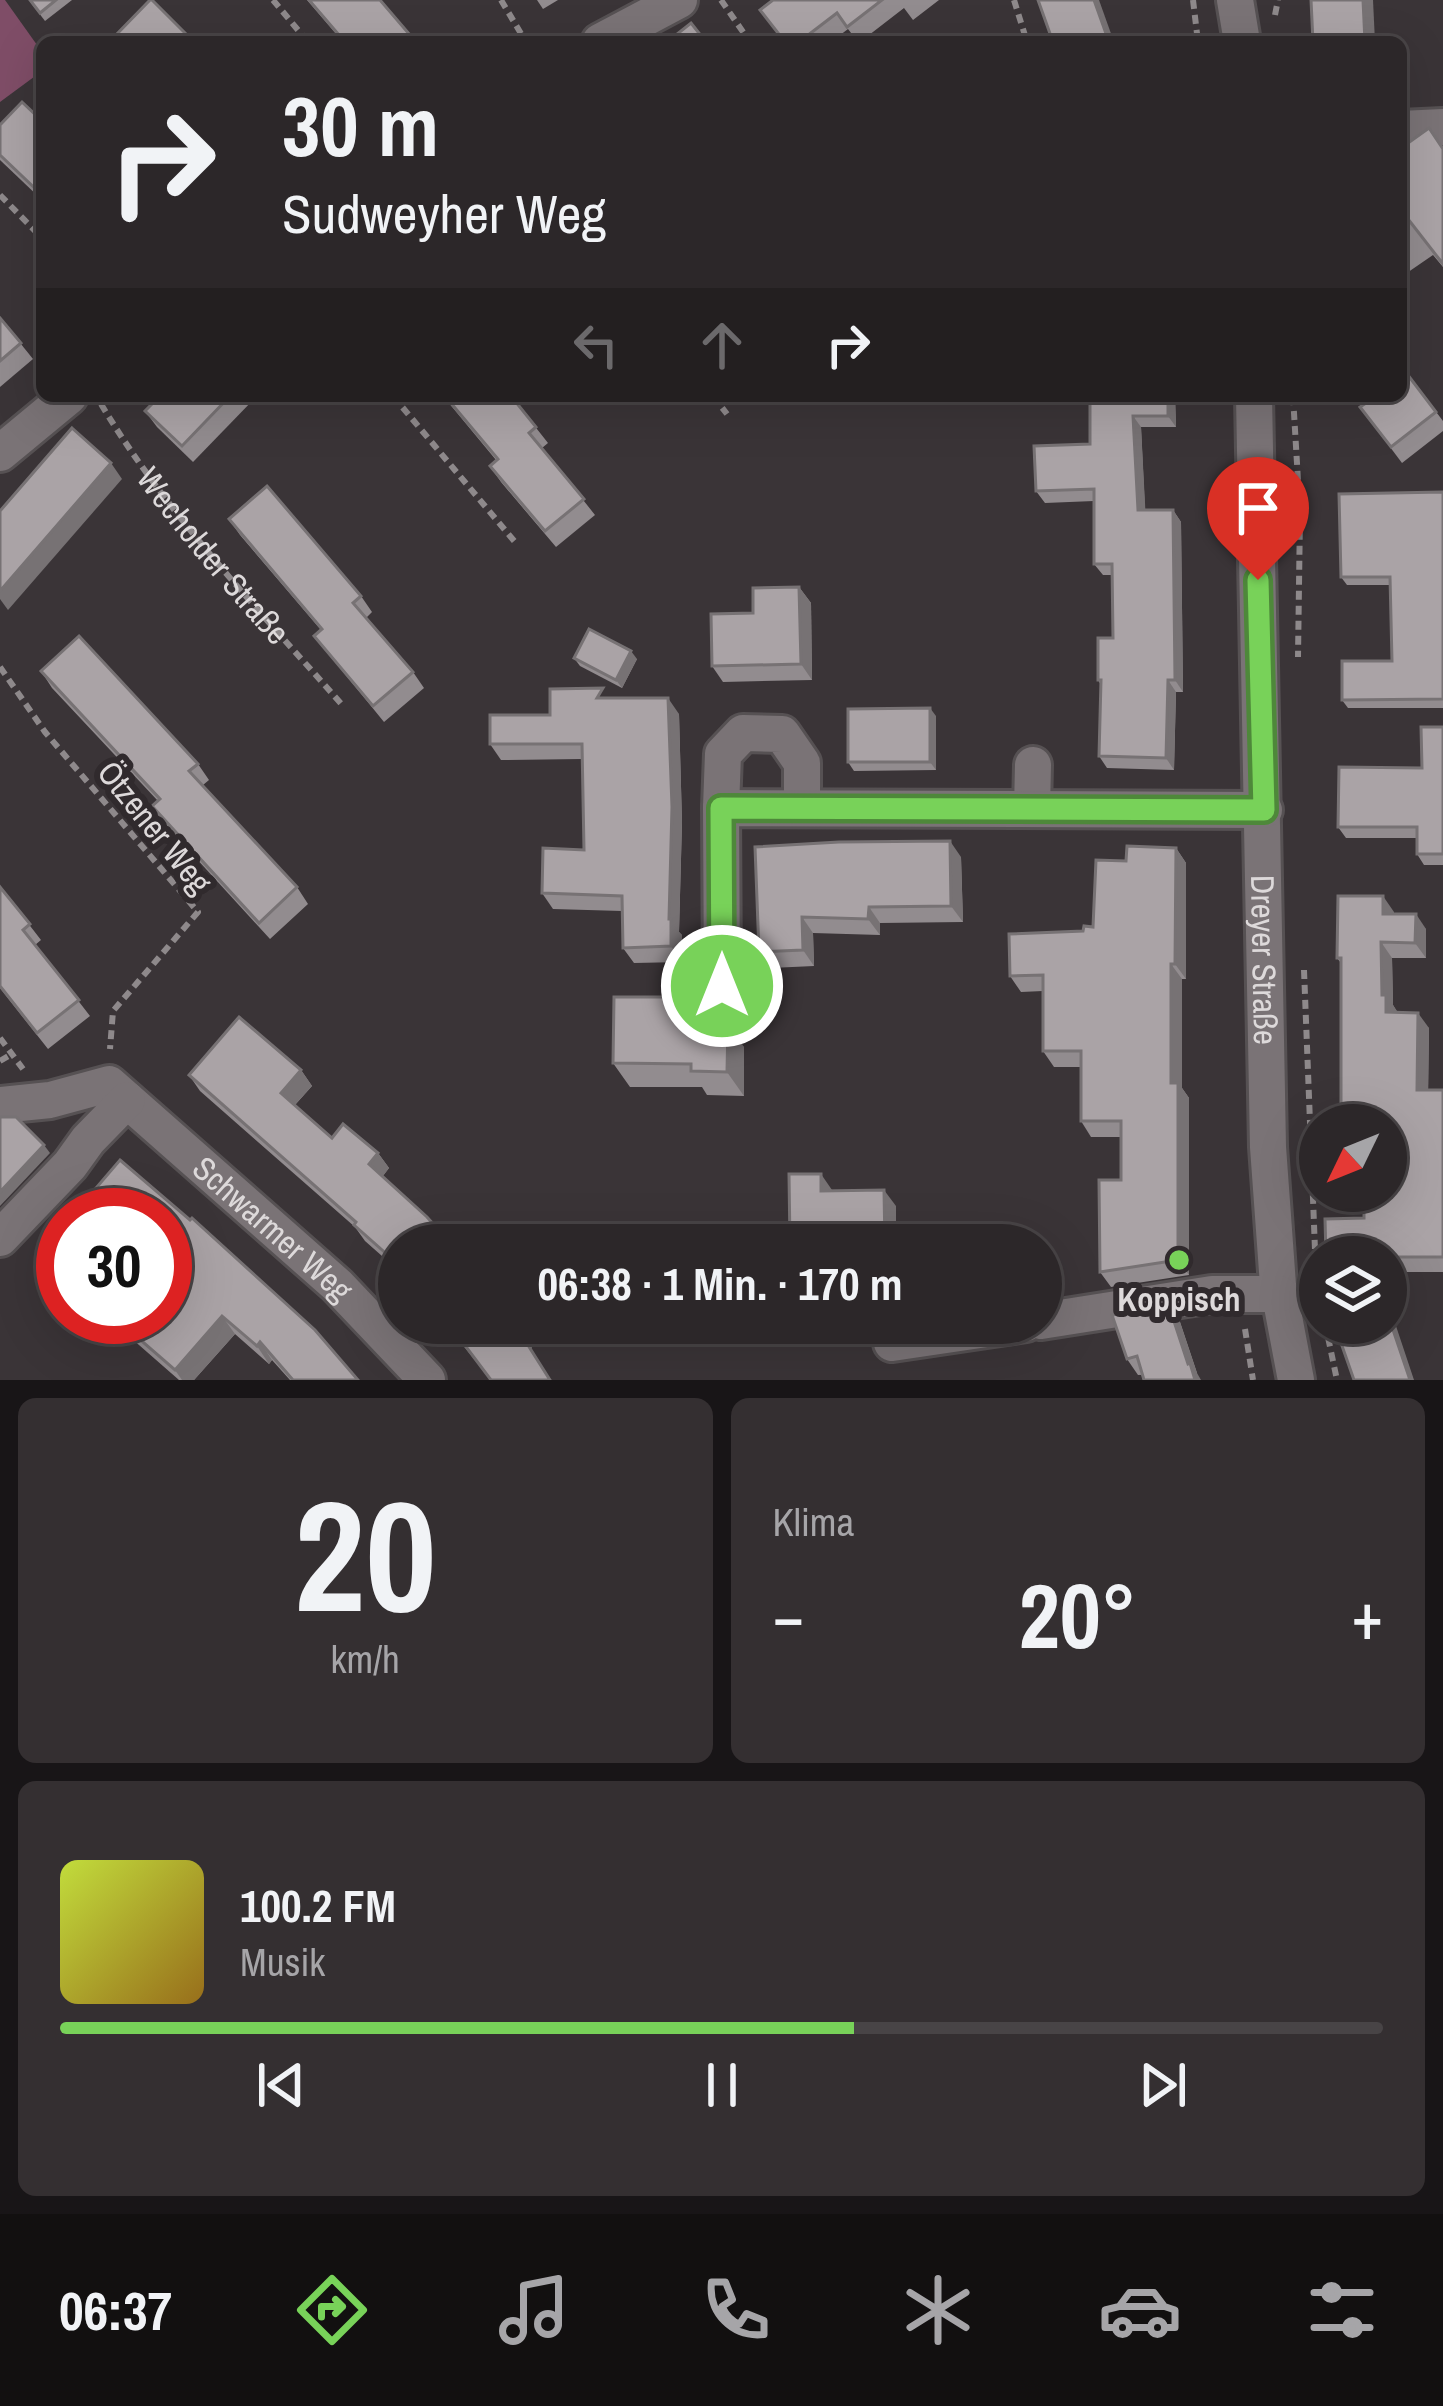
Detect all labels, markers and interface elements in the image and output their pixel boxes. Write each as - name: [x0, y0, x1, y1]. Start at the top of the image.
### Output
- text: 30 m: [282, 69, 439, 182]
- icon: right: [84, 84, 240, 240]
- text: Sudweyher Weg: [282, 177, 606, 250]
- icon: left: [563, 312, 629, 378]
- icon: ahead: [689, 312, 755, 378]
- icon: right: [815, 312, 881, 378]
- pin: [1207, 457, 1309, 580]
- street label: Wecholder Straße: [127, 458, 300, 653]
- icon: arrive: [1225, 475, 1291, 541]
- street label: Ötzener Weg: [88, 751, 222, 903]
- street label: Dreyer Straße: [1241, 874, 1288, 1045]
- position arrow: [659, 923, 785, 1049]
- north arrow: [1299, 1104, 1407, 1212]
- map controls: [1299, 1104, 1407, 1344]
- street label: Schwarmer Weg: [184, 1146, 363, 1311]
- speed limit sign: 30: [36, 1188, 192, 1344]
- button: layers: [1299, 1236, 1407, 1344]
- marker: Koppisch: [1166, 1247, 1192, 1273]
- text: 06:38 · 1 Min. · 170 m: [537, 1253, 903, 1314]
- place label: Koppisch: [1117, 1277, 1241, 1321]
- text: 20: [294, 1450, 436, 1660]
- text: Klima: [773, 1496, 854, 1548]
- text: 20°: [1019, 1555, 1137, 1676]
- text: −: [773, 1571, 804, 1660]
- text: +: [1351, 1571, 1383, 1660]
- text: km/h: [331, 1633, 400, 1685]
- text: 100.2 FM: [240, 1875, 396, 1936]
- text: Musik: [240, 1936, 325, 1988]
- icon: previous: [248, 2052, 314, 2118]
- icon: pause: [689, 2052, 755, 2118]
- icon: next: [1130, 2052, 1196, 2118]
- icon: directions: [290, 2268, 374, 2352]
- icon: music: [492, 2268, 576, 2352]
- icon: phone: [694, 2268, 778, 2352]
- icon: climate: [896, 2268, 980, 2352]
- icon: car: [1098, 2268, 1182, 2352]
- icon: filters: [1300, 2268, 1384, 2352]
- text: 06:37: [59, 2274, 172, 2347]

